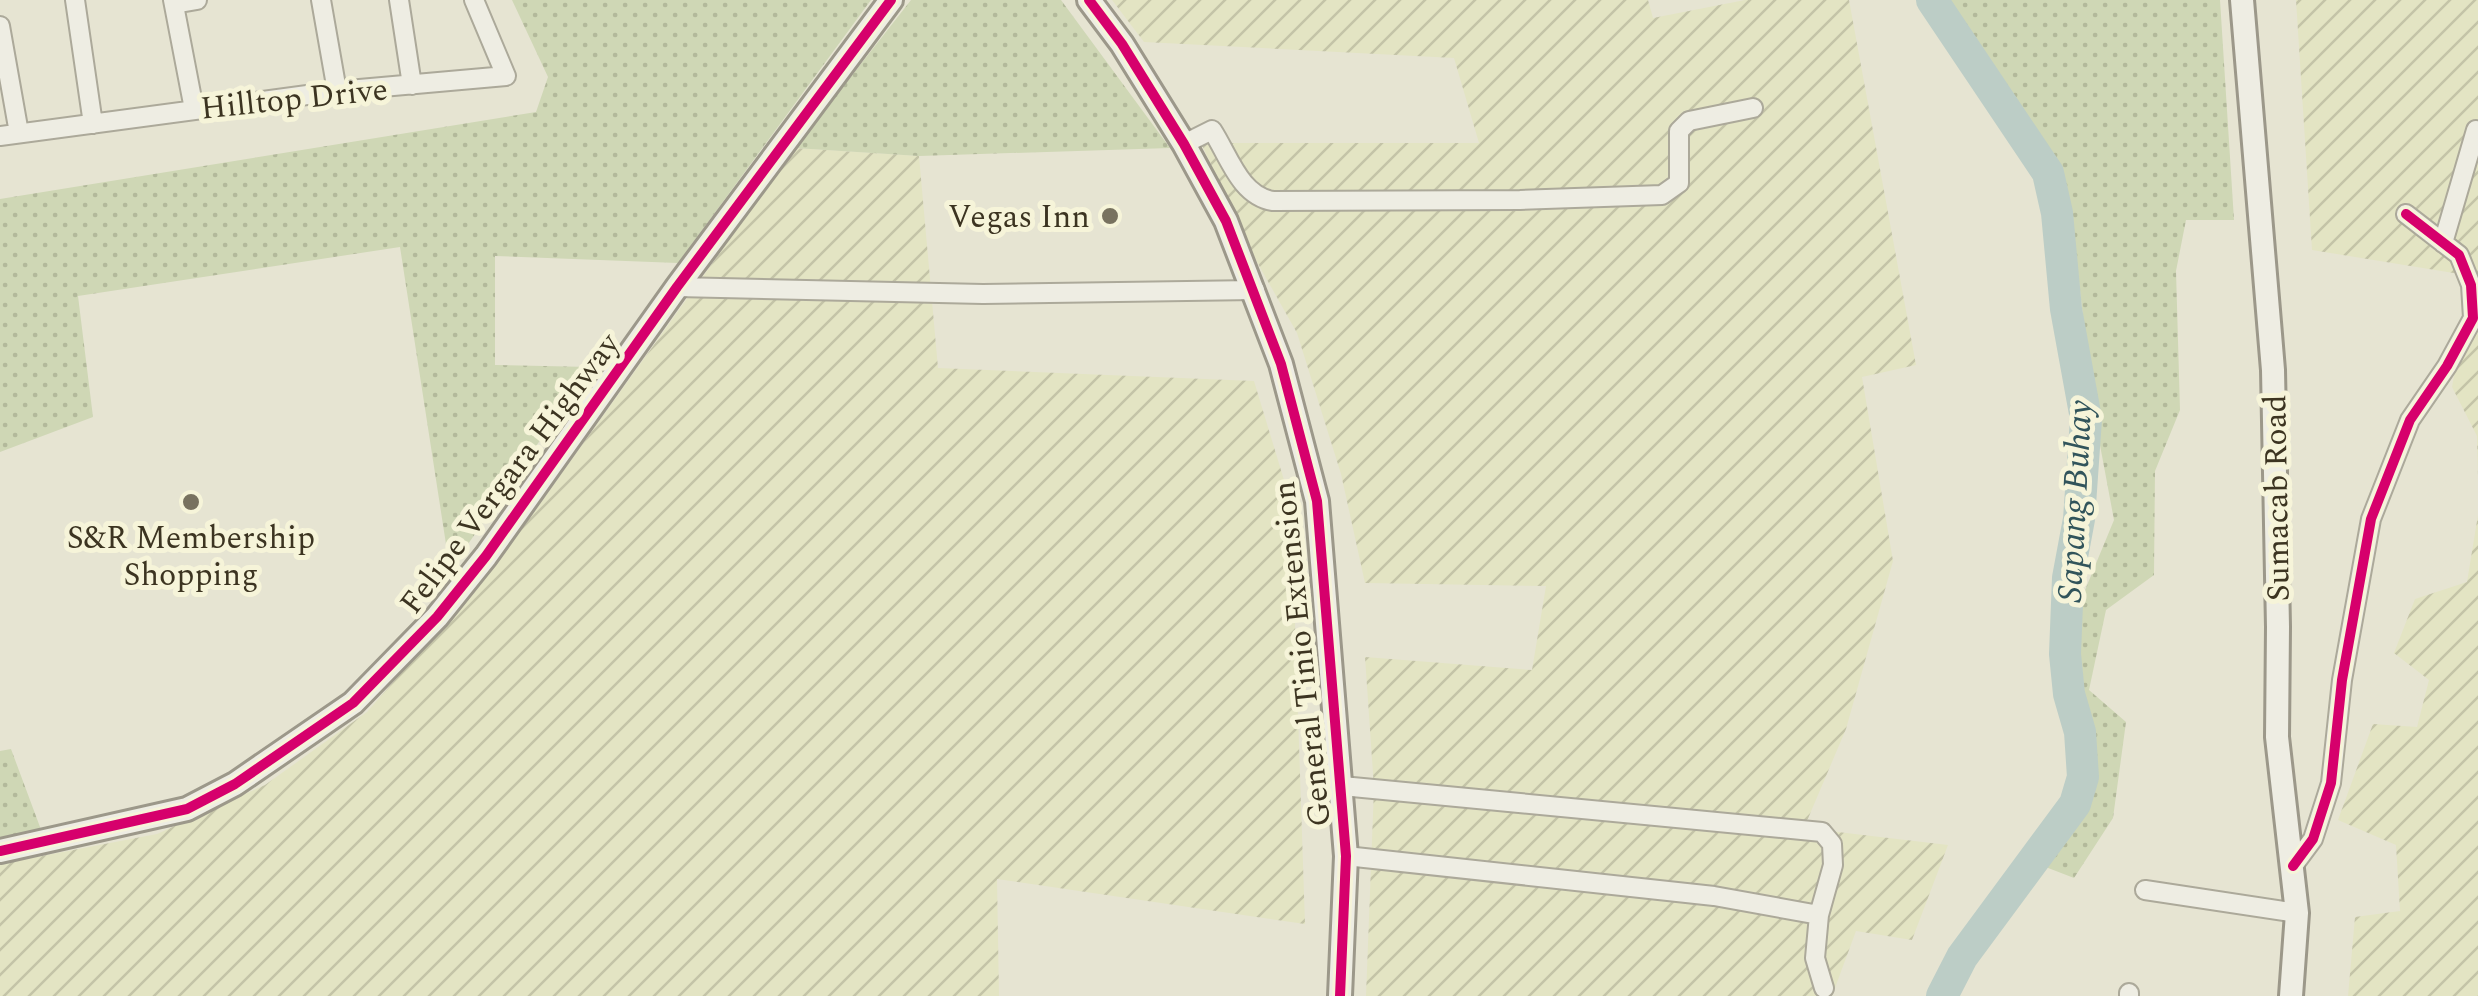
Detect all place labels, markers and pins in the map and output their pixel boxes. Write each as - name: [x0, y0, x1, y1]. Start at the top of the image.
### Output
- place label: Vegas Inn: [948, 193, 1090, 242]
- marker: Vegas Inn: [1099, 205, 1121, 227]
- marker: S&R Membership Shopping: [180, 491, 202, 513]
- place label: S&R Membership Shopping: [67, 514, 315, 600]

